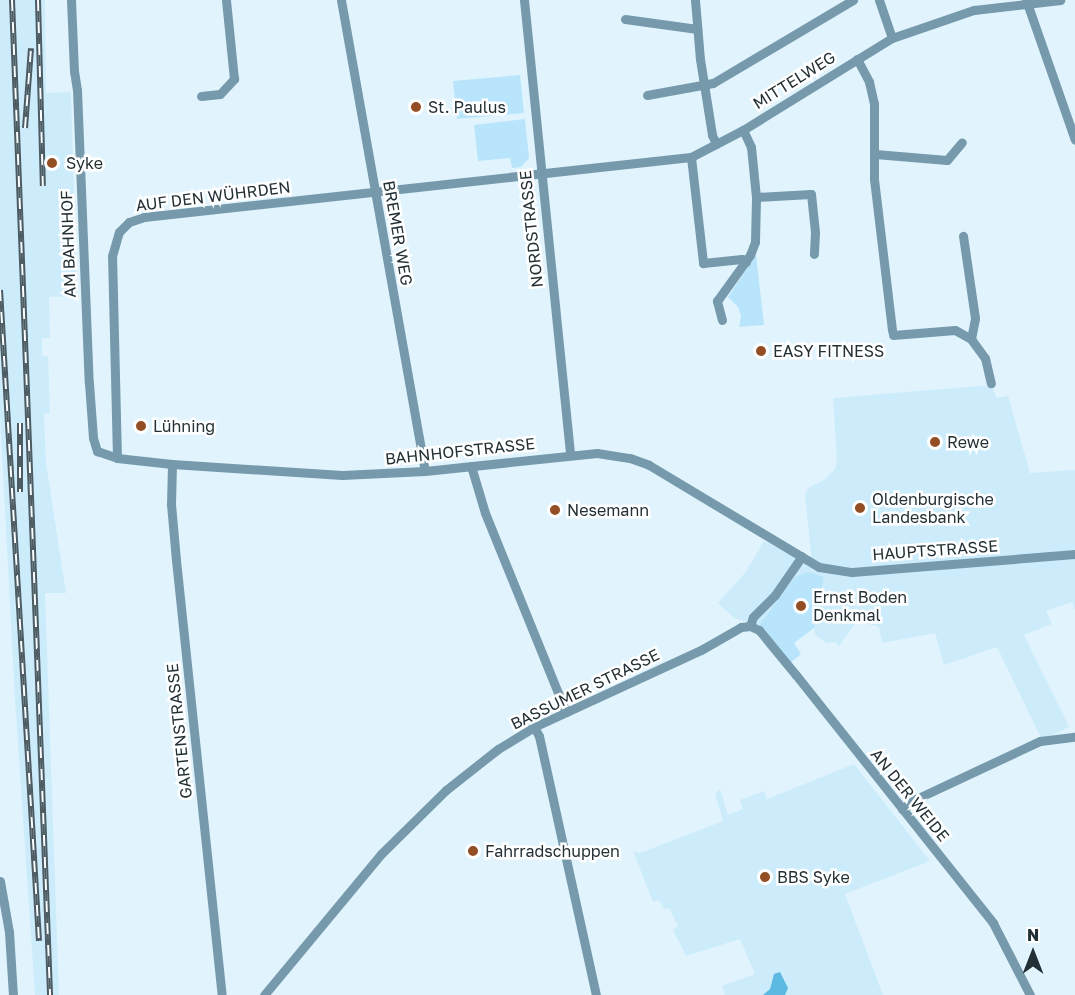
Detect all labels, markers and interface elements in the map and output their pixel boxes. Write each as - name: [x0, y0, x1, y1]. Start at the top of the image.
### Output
- street label: MITTELWEG: [749, 47, 839, 113]
- place label: St. Paulus: [428, 97, 506, 117]
- marker: St. Paulus: [409, 100, 423, 114]
- place label: Syke: [66, 153, 103, 173]
- marker: Syke: [43, 154, 61, 172]
- street label: NORDSTRASSE: [515, 169, 547, 289]
- street label: AUF DEN WÜHRDEN: [135, 177, 291, 215]
- street label: BREMER WEG: [379, 179, 417, 287]
- street label: AM BAHNHOF: [57, 190, 79, 298]
- place label: EASY FITNESS: [773, 341, 884, 361]
- marker: EASY FITNESS: [754, 344, 768, 358]
- place label: Lühning: [153, 416, 215, 436]
- marker: Lühning: [134, 419, 148, 433]
- place label: Rewe: [947, 432, 989, 452]
- street label: BAHNHOFSTRASSE: [384, 434, 536, 468]
- marker: Rewe: [928, 435, 942, 449]
- place label: Oldenburgische Landesbank: [872, 489, 994, 527]
- place label: Nesemann: [567, 500, 649, 520]
- marker: Oldenburgische Landesbank: [853, 501, 867, 515]
- marker: Nesemann: [548, 503, 562, 517]
- street label: HAUPTSTRASSE: [872, 536, 998, 564]
- place label: Ernst Boden Denkmal: [813, 587, 907, 625]
- marker: Ernst Boden Denkmal: [794, 599, 808, 613]
- street label: BASSUMER STRASSE: [507, 645, 663, 733]
- street label: GARTENSTRASSE: [162, 662, 196, 800]
- street label: AN DER WEIDE: [867, 745, 953, 845]
- place label: Fahrradschuppen: [485, 841, 620, 861]
- marker: Fahrradschuppen: [466, 844, 480, 858]
- place label: BBS Syke: [777, 867, 850, 887]
- marker: BBS Syke: [758, 870, 772, 884]
- north arrow: [1003, 923, 1063, 983]
- text: N: [1027, 925, 1039, 945]

